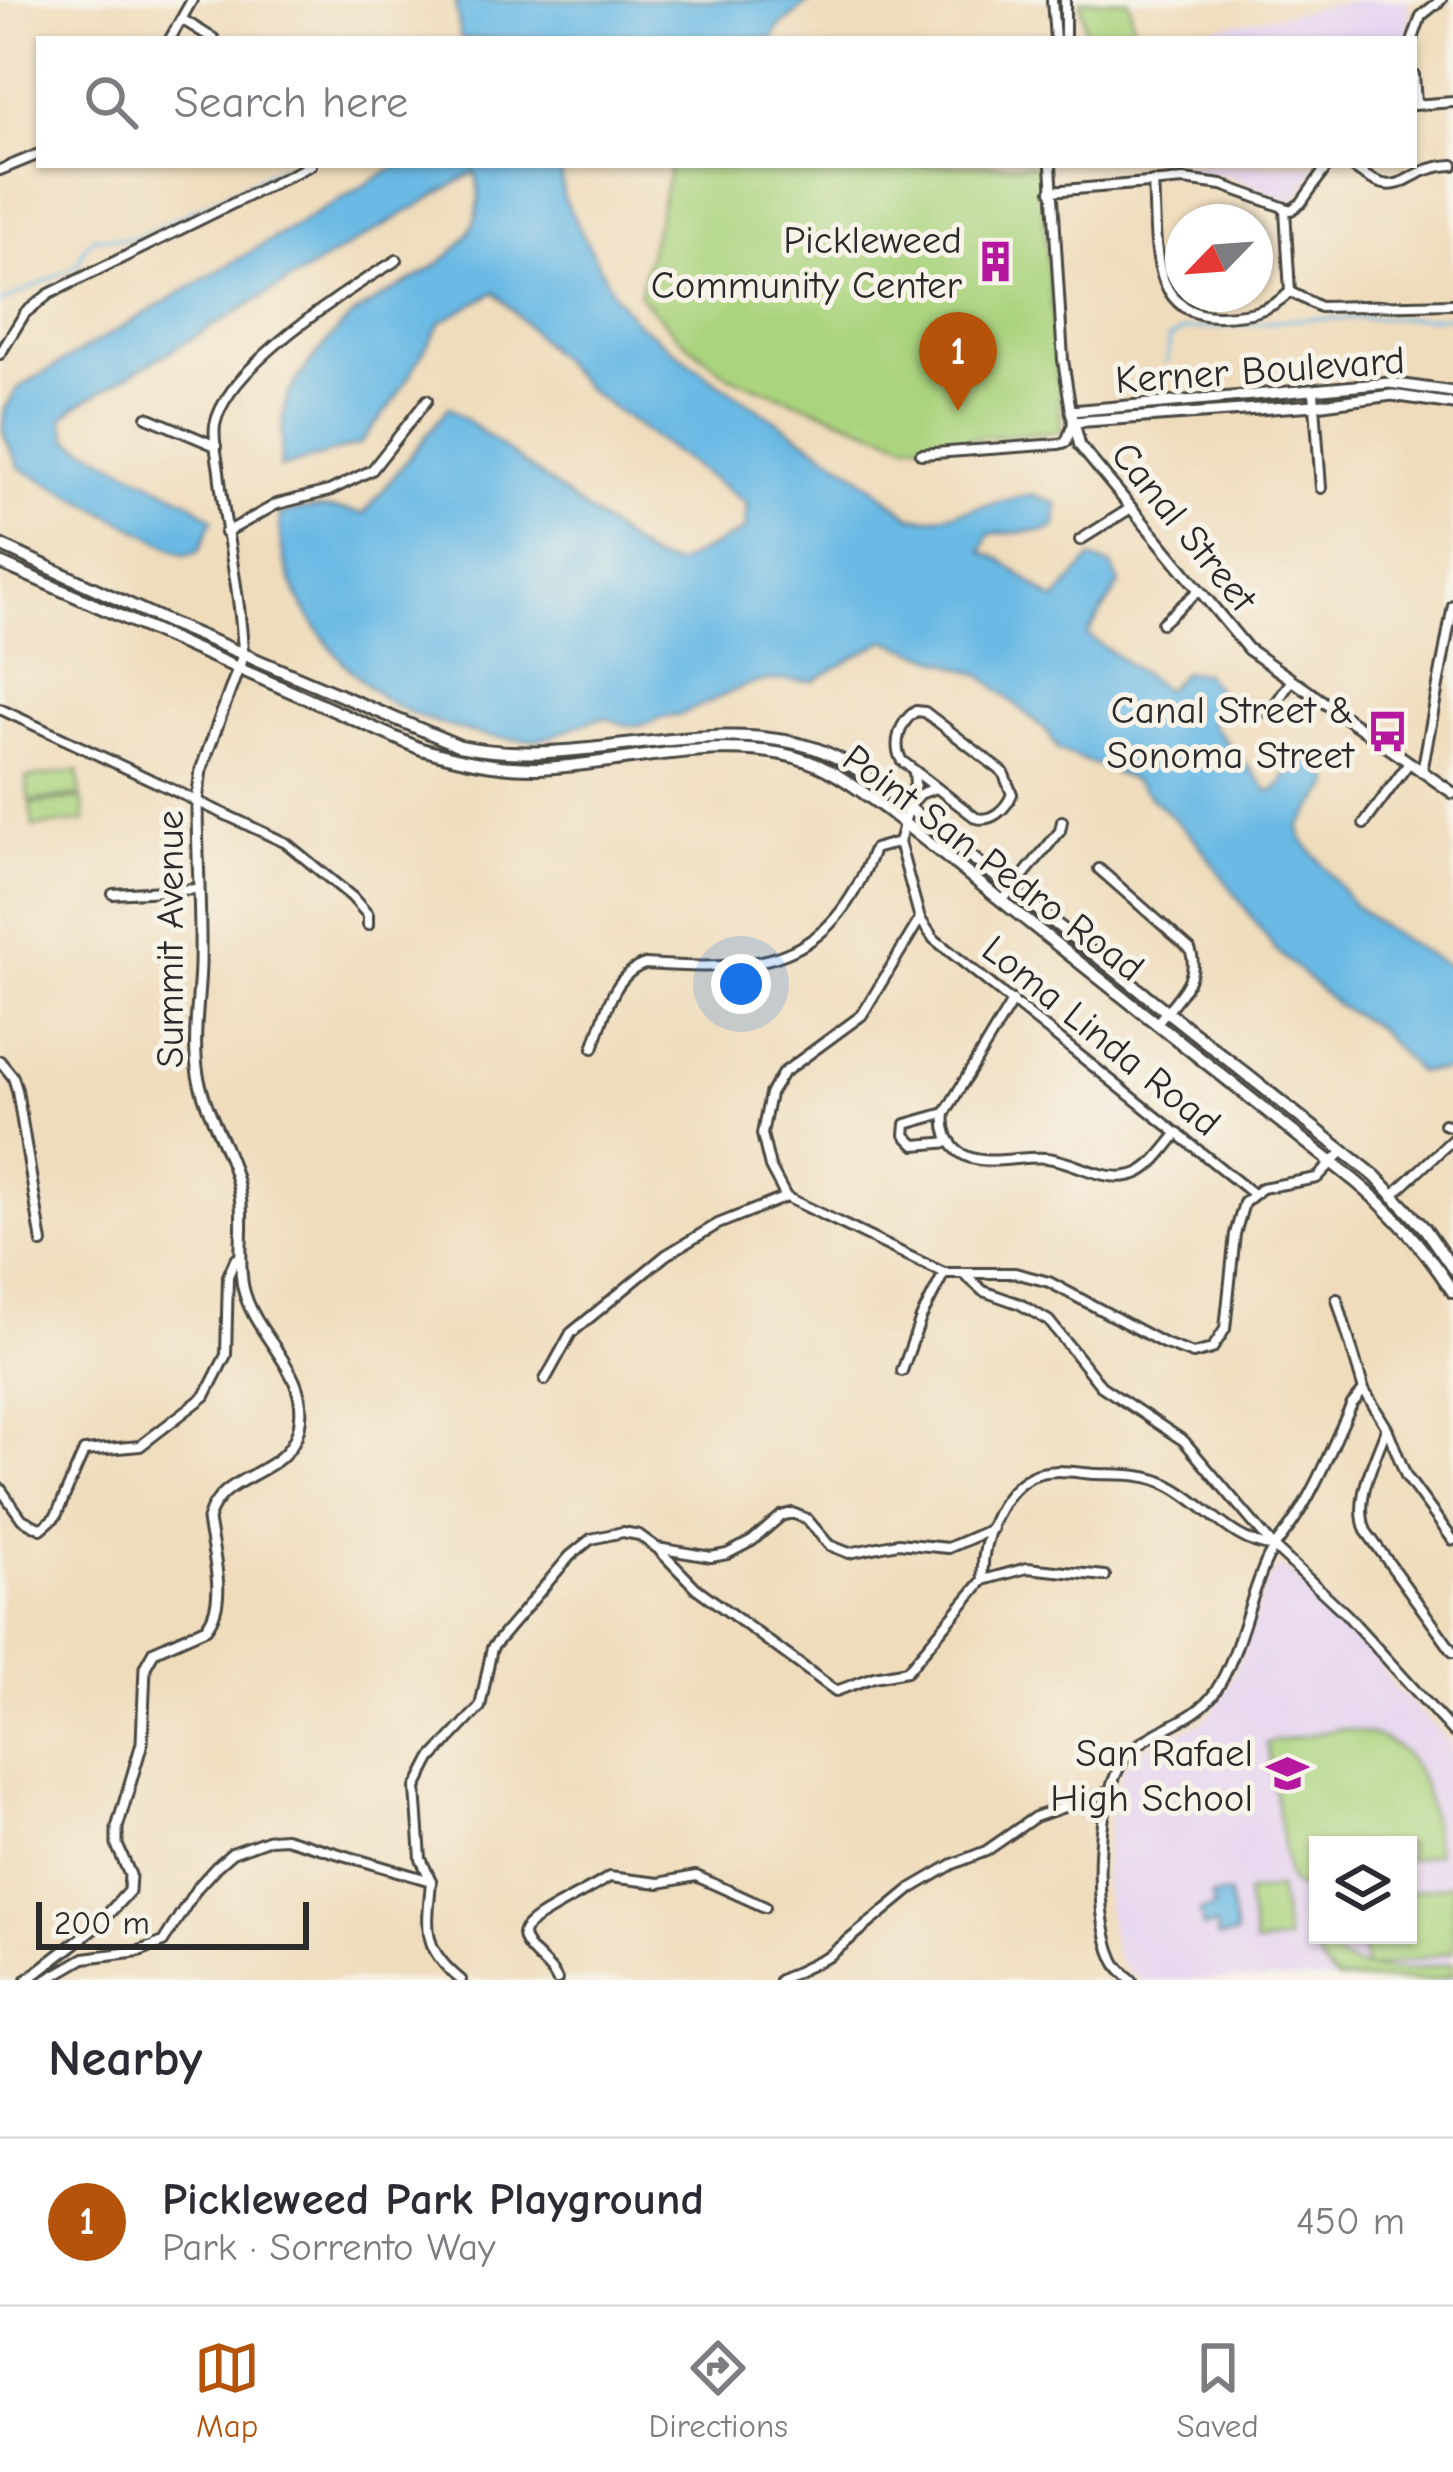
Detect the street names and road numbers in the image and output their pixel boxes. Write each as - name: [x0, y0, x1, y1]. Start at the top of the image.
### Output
- street label: Kerner Boulevard: [1114, 338, 1406, 403]
- street label: Canal Street: [1102, 433, 1267, 622]
- street label: Point San Pedro Road: [834, 735, 1152, 991]
- street label: Summit Avenue: [148, 810, 193, 1068]
- street label: Loma Linda Road: [973, 927, 1229, 1146]

